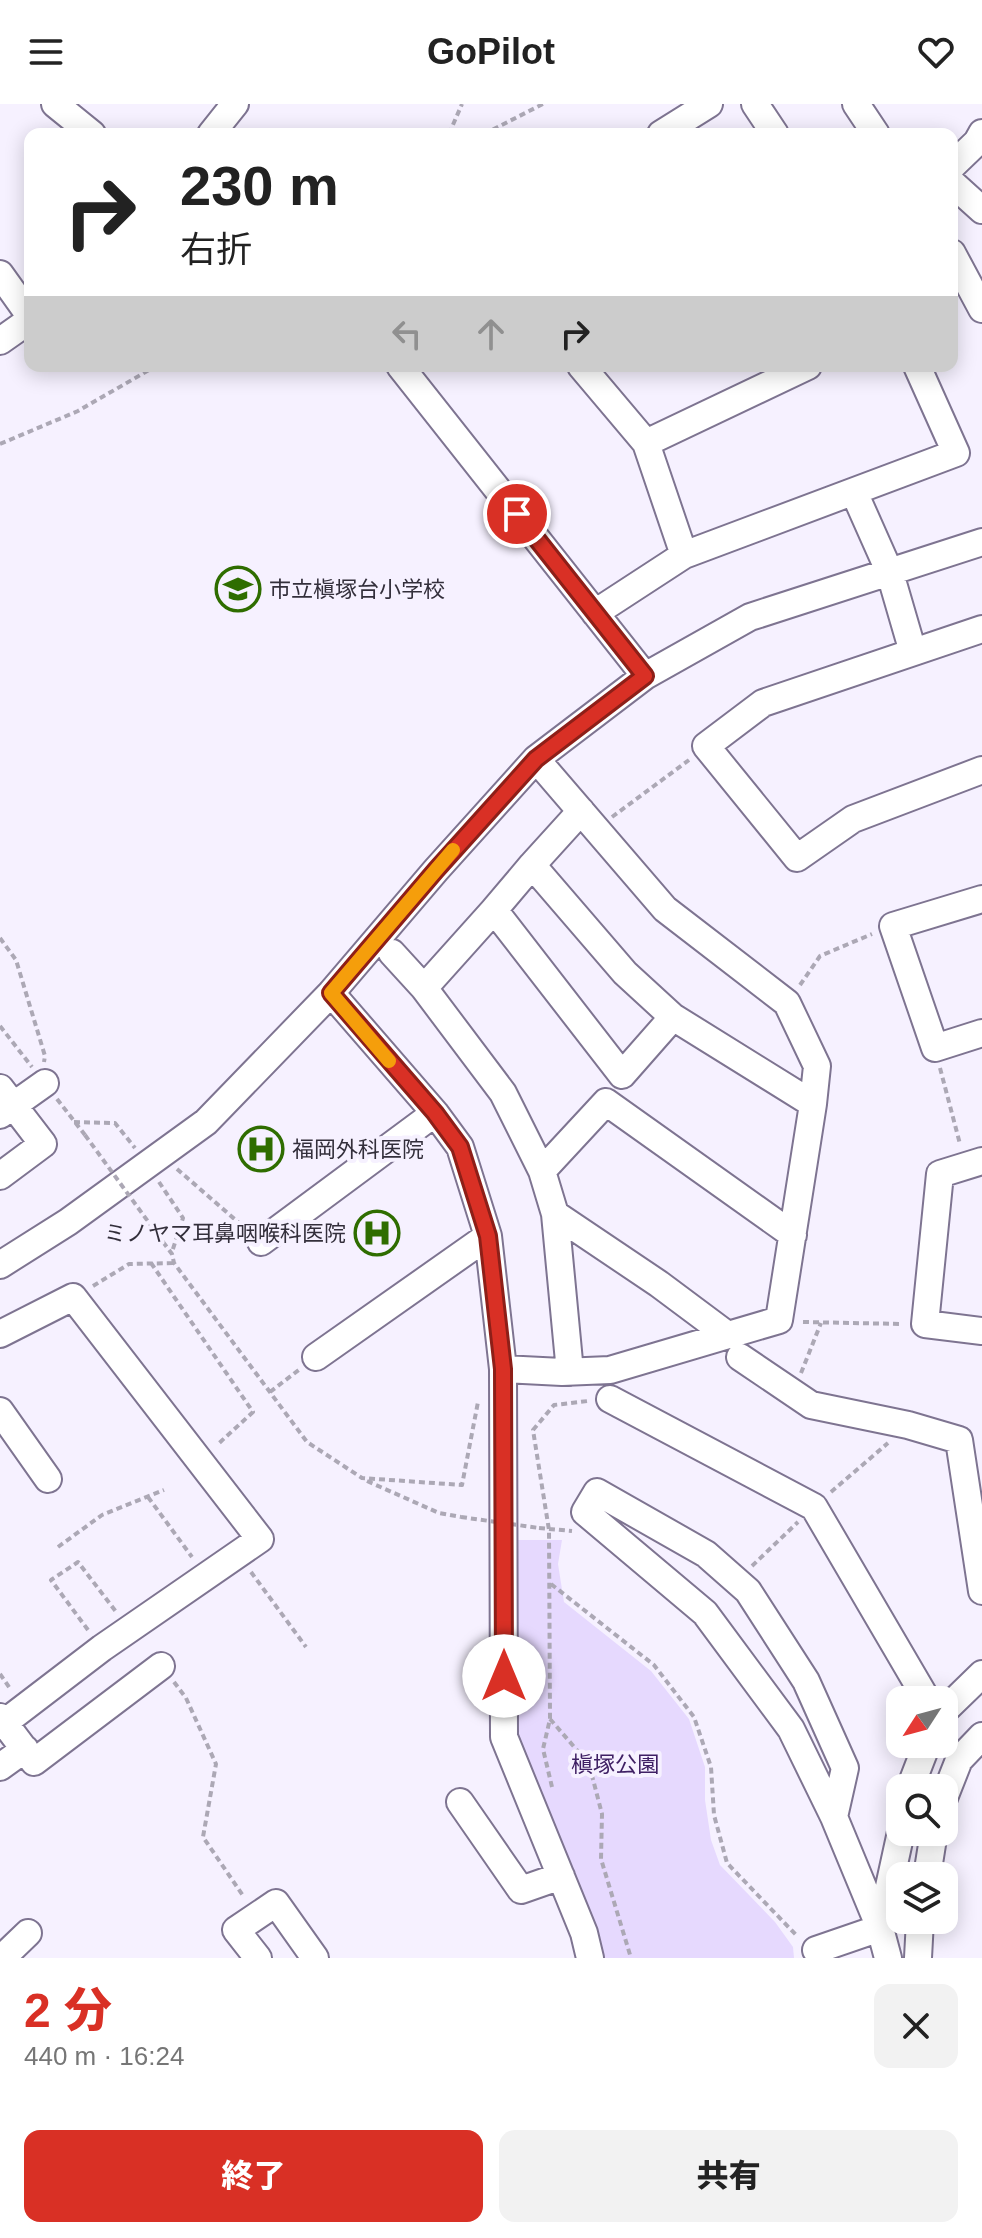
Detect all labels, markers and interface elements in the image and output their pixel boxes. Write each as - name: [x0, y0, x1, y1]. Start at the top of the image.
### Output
- icon: menu: [24, 30, 68, 74]
- icon: heart: [914, 30, 958, 74]
- text: GoPilot: [427, 31, 555, 72]
- text: 230 m: [180, 154, 339, 217]
- icon: right: [48, 160, 152, 264]
- text: 右折: [180, 229, 252, 270]
- icon: left: [385, 312, 429, 356]
- icon: ahead: [469, 312, 513, 356]
- icon: right: [553, 312, 597, 356]
- pin: [483, 480, 551, 548]
- icon: arrive: [495, 492, 539, 536]
- school or university icon: 市立槇塚台小学校: [214, 565, 262, 613]
- place label: 市立槇塚台小学校: [269, 577, 445, 602]
- hospital icon: 福岡外科医院: [237, 1125, 285, 1173]
- place label: 福岡外科医院: [292, 1137, 424, 1162]
- hospital icon: ミノヤマ耳鼻咽喉科医院: [353, 1209, 401, 1257]
- place label: ミノヤマ耳鼻咽喉科医院: [104, 1221, 346, 1246]
- position arrow: [462, 1634, 546, 1718]
- north arrow: [886, 1686, 958, 1758]
- map controls: [886, 1686, 958, 1934]
- park label: 槇塚公園: [571, 1752, 659, 1777]
- button: search: [886, 1774, 958, 1846]
- button: layers: [886, 1862, 958, 1934]
- text: 2 分: [24, 1984, 112, 2037]
- button: close: [874, 1984, 958, 2068]
- text: 440 m · 16:24: [24, 2041, 184, 2071]
- button: 終了: [24, 2130, 483, 2222]
- button: 共有: [499, 2130, 958, 2222]

